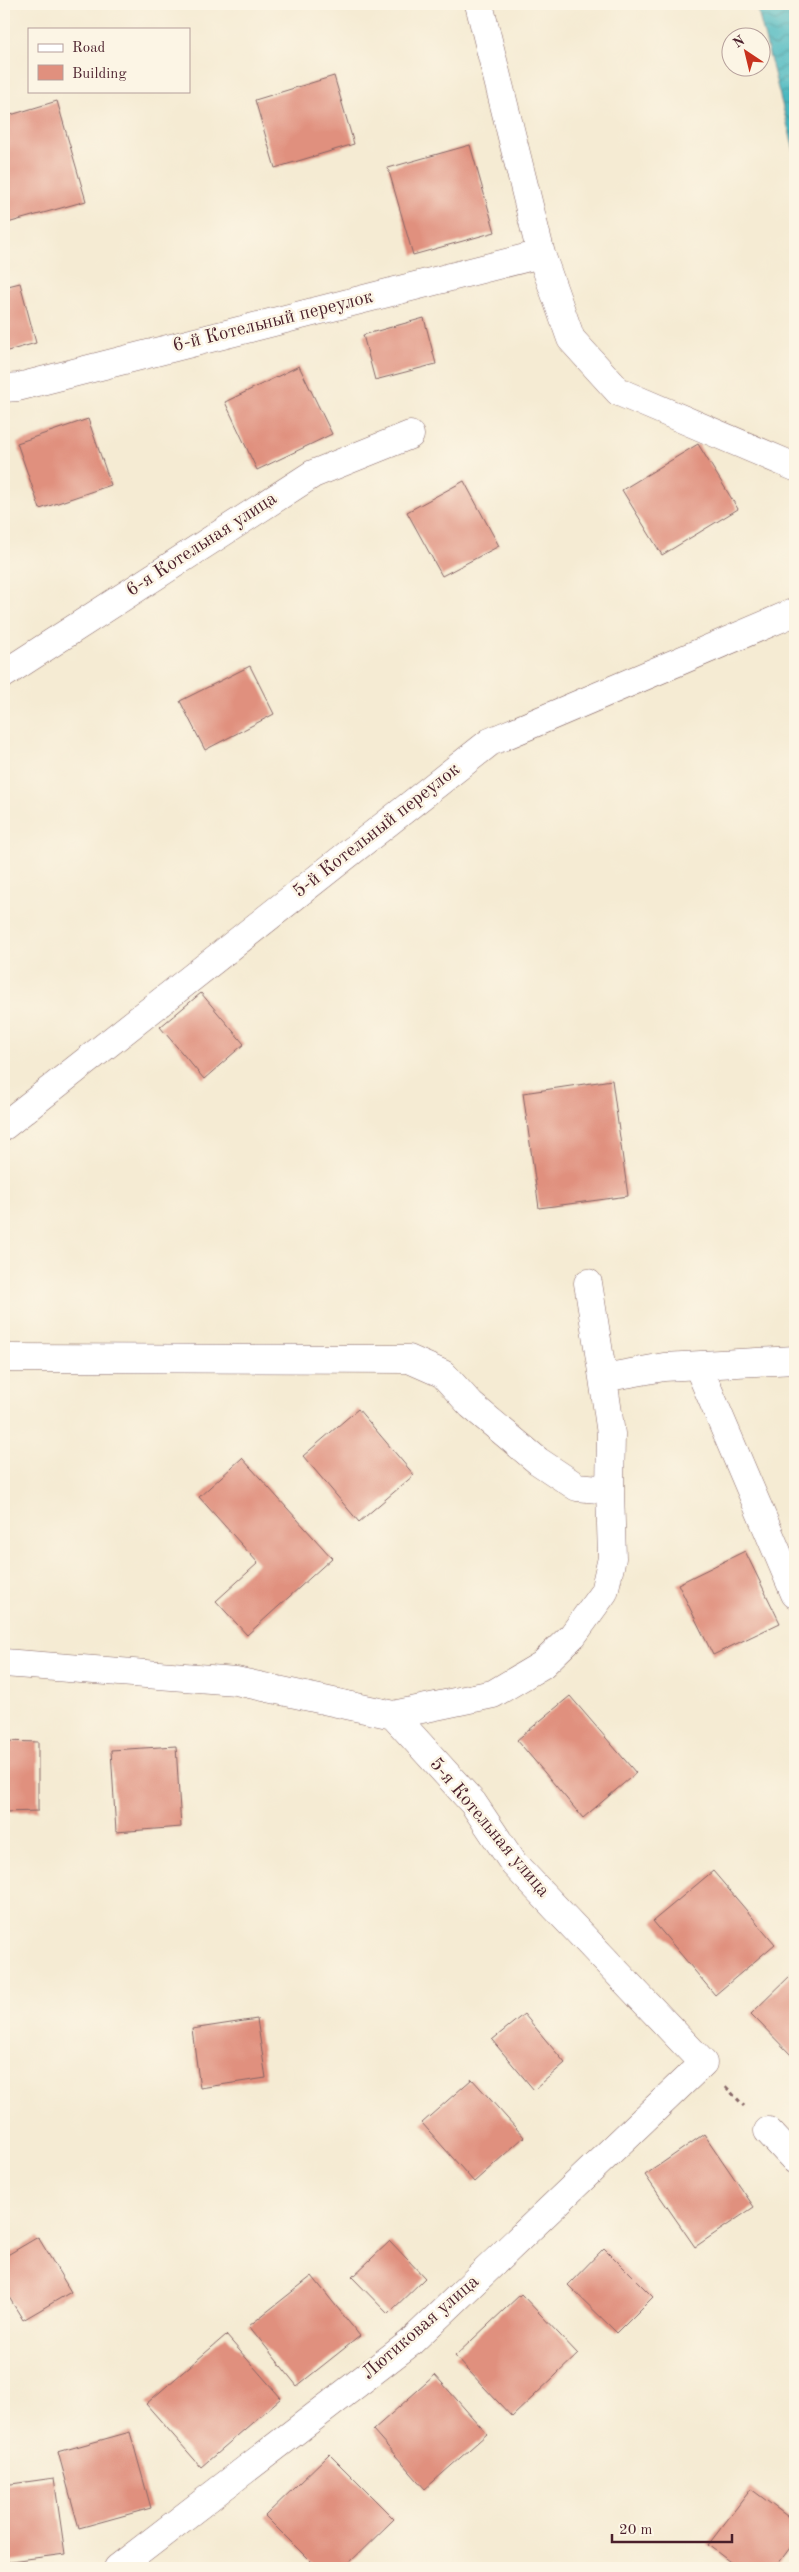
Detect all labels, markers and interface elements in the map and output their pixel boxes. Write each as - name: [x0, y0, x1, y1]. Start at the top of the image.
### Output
- legend: [28, 28, 190, 92]
- north arrow: [722, 28, 772, 78]
- text: N: [731, 33, 748, 51]
- text: Road: [72, 41, 106, 56]
- text: Building: [72, 67, 127, 82]
- street label: 6-й Котельный переулок: [171, 288, 376, 356]
- street label: 6-я Котельная улица: [123, 489, 281, 601]
- street label: 5-й Котельный переулок: [290, 760, 464, 902]
- street label: 5-я Котельная улица: [425, 1755, 553, 1902]
- street label: Лютиковая улица: [359, 2272, 483, 2384]
- scale bar: [612, 2512, 732, 2544]
- text: 20 m: [619, 2523, 653, 2538]

